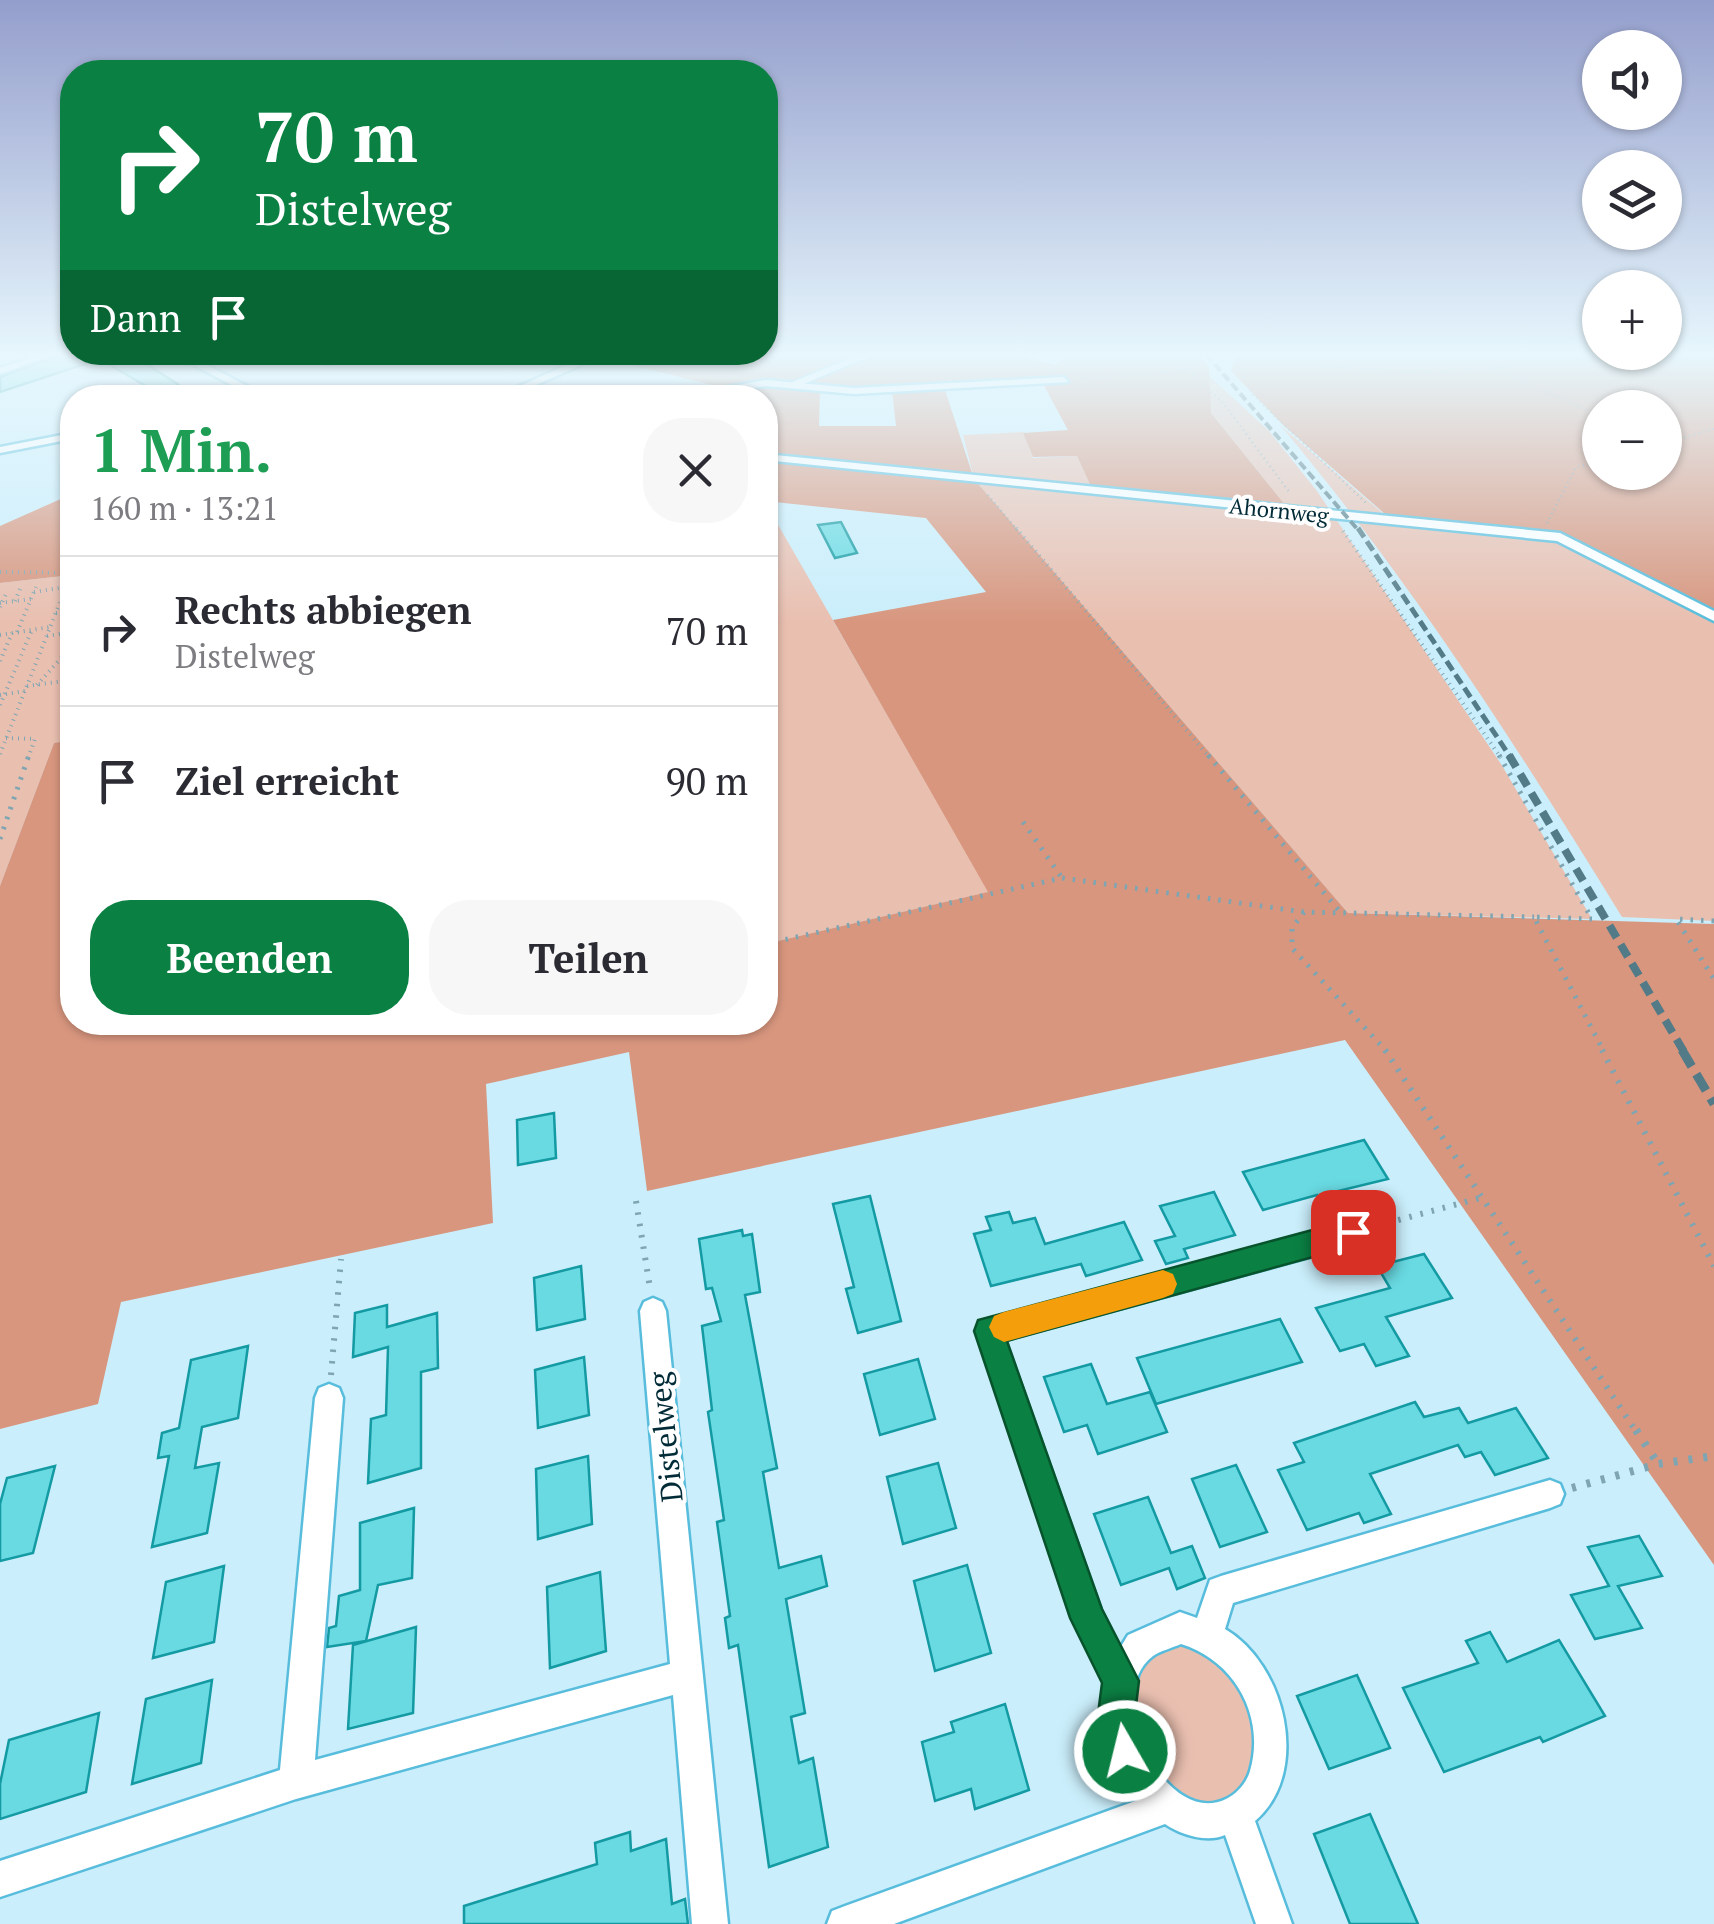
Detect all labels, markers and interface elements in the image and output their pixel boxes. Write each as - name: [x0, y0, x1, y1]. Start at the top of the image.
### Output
- map controls: [1582, 30, 1682, 490]
- button: sound: [1582, 30, 1682, 130]
- text: 70 m: [255, 89, 418, 182]
- icon: right: [90, 100, 220, 230]
- button: layers: [1582, 150, 1682, 250]
- text: Distelweg: [255, 178, 451, 238]
- button: +: [1582, 270, 1682, 370]
- icon: arrive: [201, 290, 256, 345]
- text: Dann: [90, 293, 181, 343]
- button: −: [1582, 390, 1682, 490]
- text: 1 Min.: [90, 410, 272, 489]
- button: close: [643, 418, 748, 523]
- text: 160 m · 13:21: [90, 487, 278, 529]
- street label: Ahornweg: [1228, 490, 1331, 530]
- text: Rechts abbiegen: [175, 585, 471, 635]
- icon: right: [90, 604, 145, 659]
- text: 70 m: [665, 606, 748, 656]
- text: Distelweg: [175, 635, 315, 677]
- icon: arrive: [90, 754, 145, 809]
- text: Ziel erreicht: [175, 756, 399, 806]
- text: 90 m: [665, 756, 748, 806]
- button: Beenden: [90, 900, 409, 1015]
- button: Teilen: [429, 900, 748, 1015]
- pin: [1311, 1190, 1396, 1275]
- icon: arrive: [1326, 1205, 1381, 1260]
- street label: Distelweg: [638, 1369, 692, 1504]
- position arrow: [1073, 1699, 1177, 1803]

